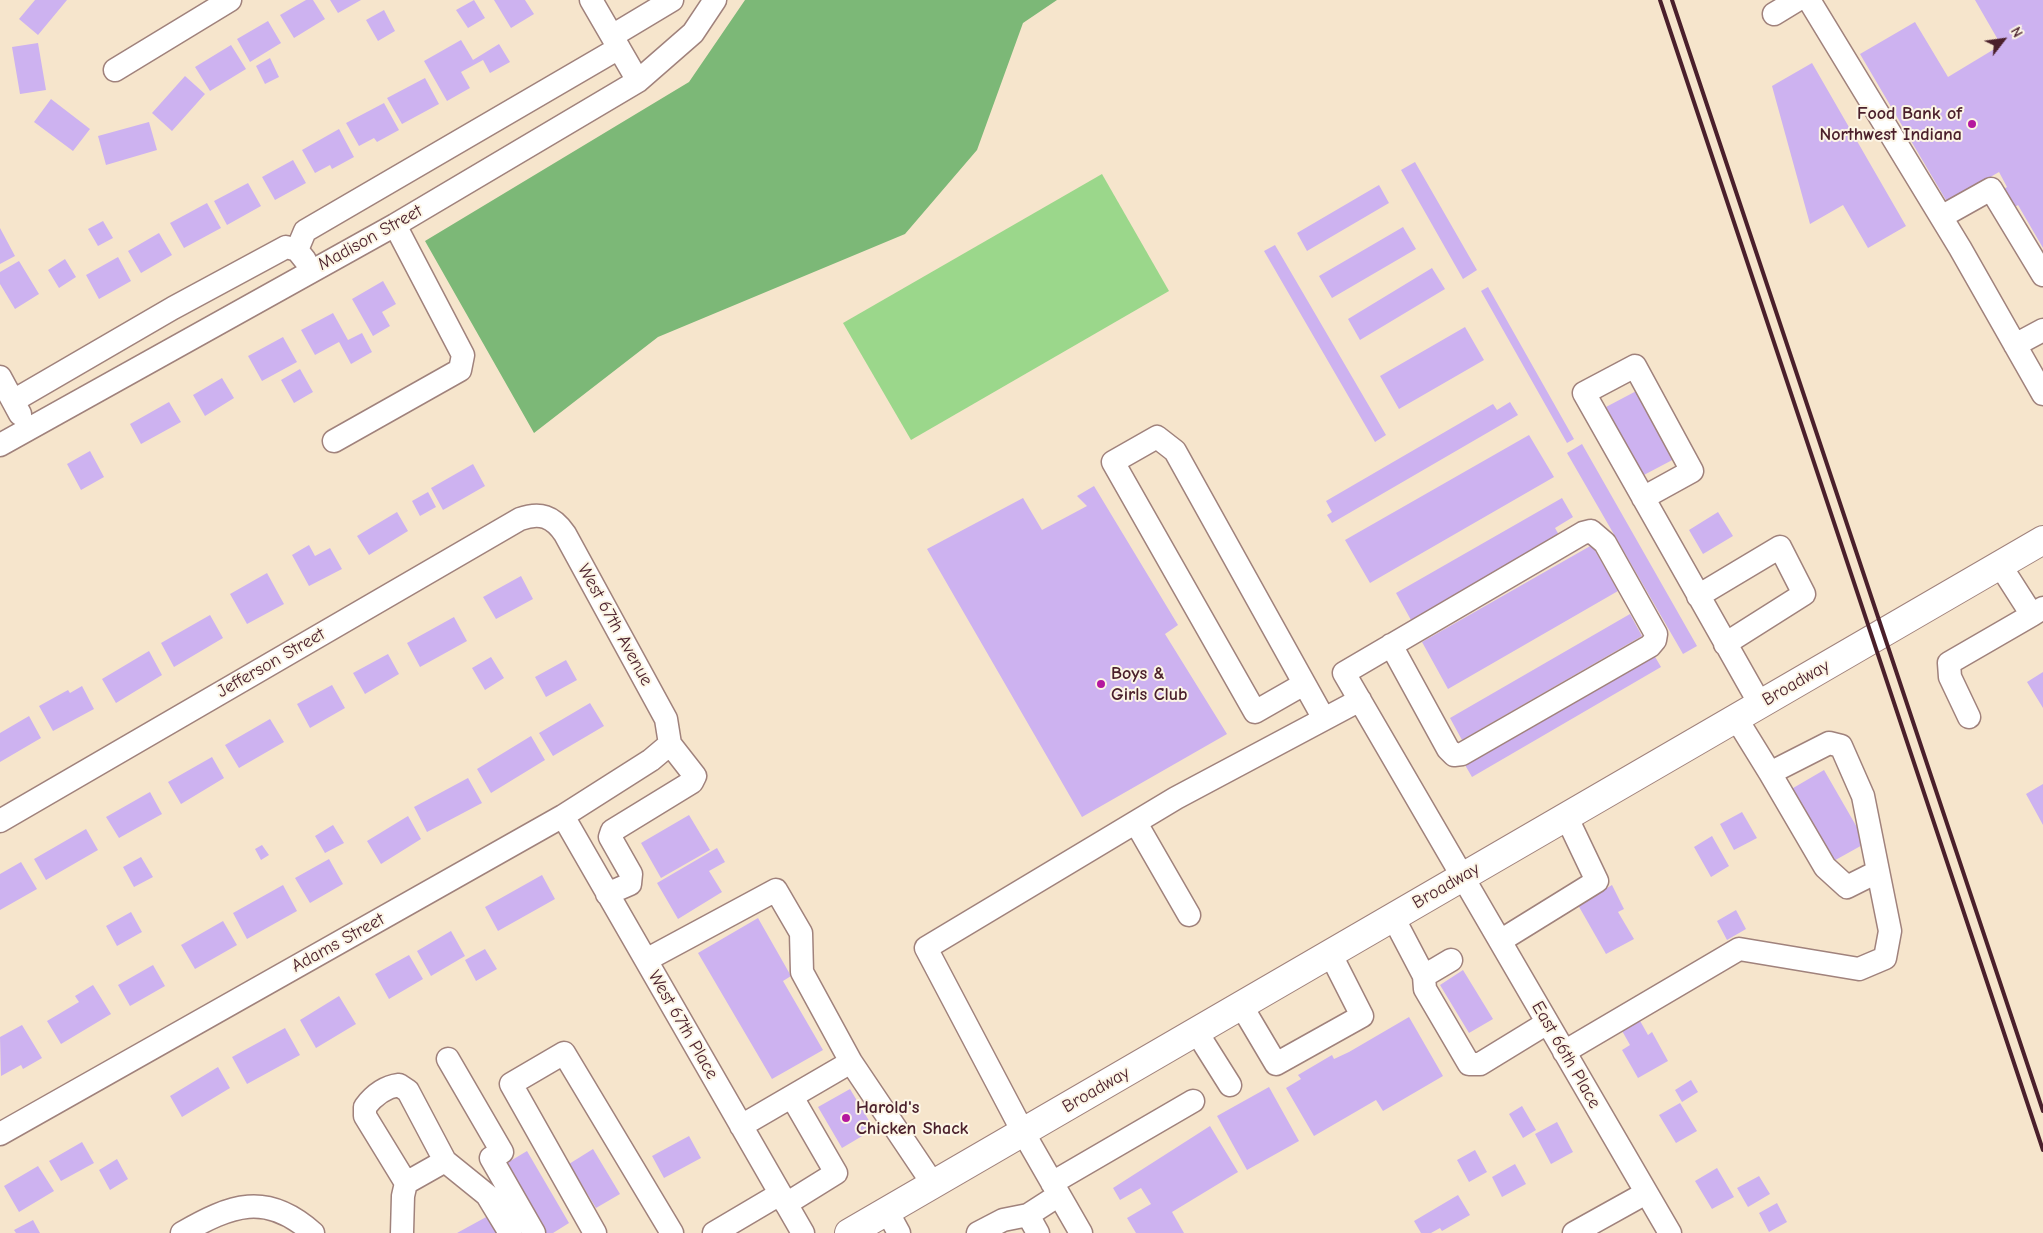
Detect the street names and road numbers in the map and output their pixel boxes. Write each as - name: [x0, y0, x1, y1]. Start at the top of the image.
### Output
- street label: Madison Street: [314, 200, 426, 276]
- street label: West 67th Avenue: [573, 560, 657, 690]
- street label: Jefferson Street: [213, 623, 329, 703]
- street label: Broadway: [1759, 655, 1833, 711]
- street label: Broadway: [1409, 858, 1483, 914]
- street label: Adams Street: [288, 909, 388, 977]
- street label: West 67th Place: [643, 967, 723, 1083]
- street label: East 66th Place: [1527, 998, 1605, 1112]
- street label: Broadway: [1059, 1062, 1133, 1118]

